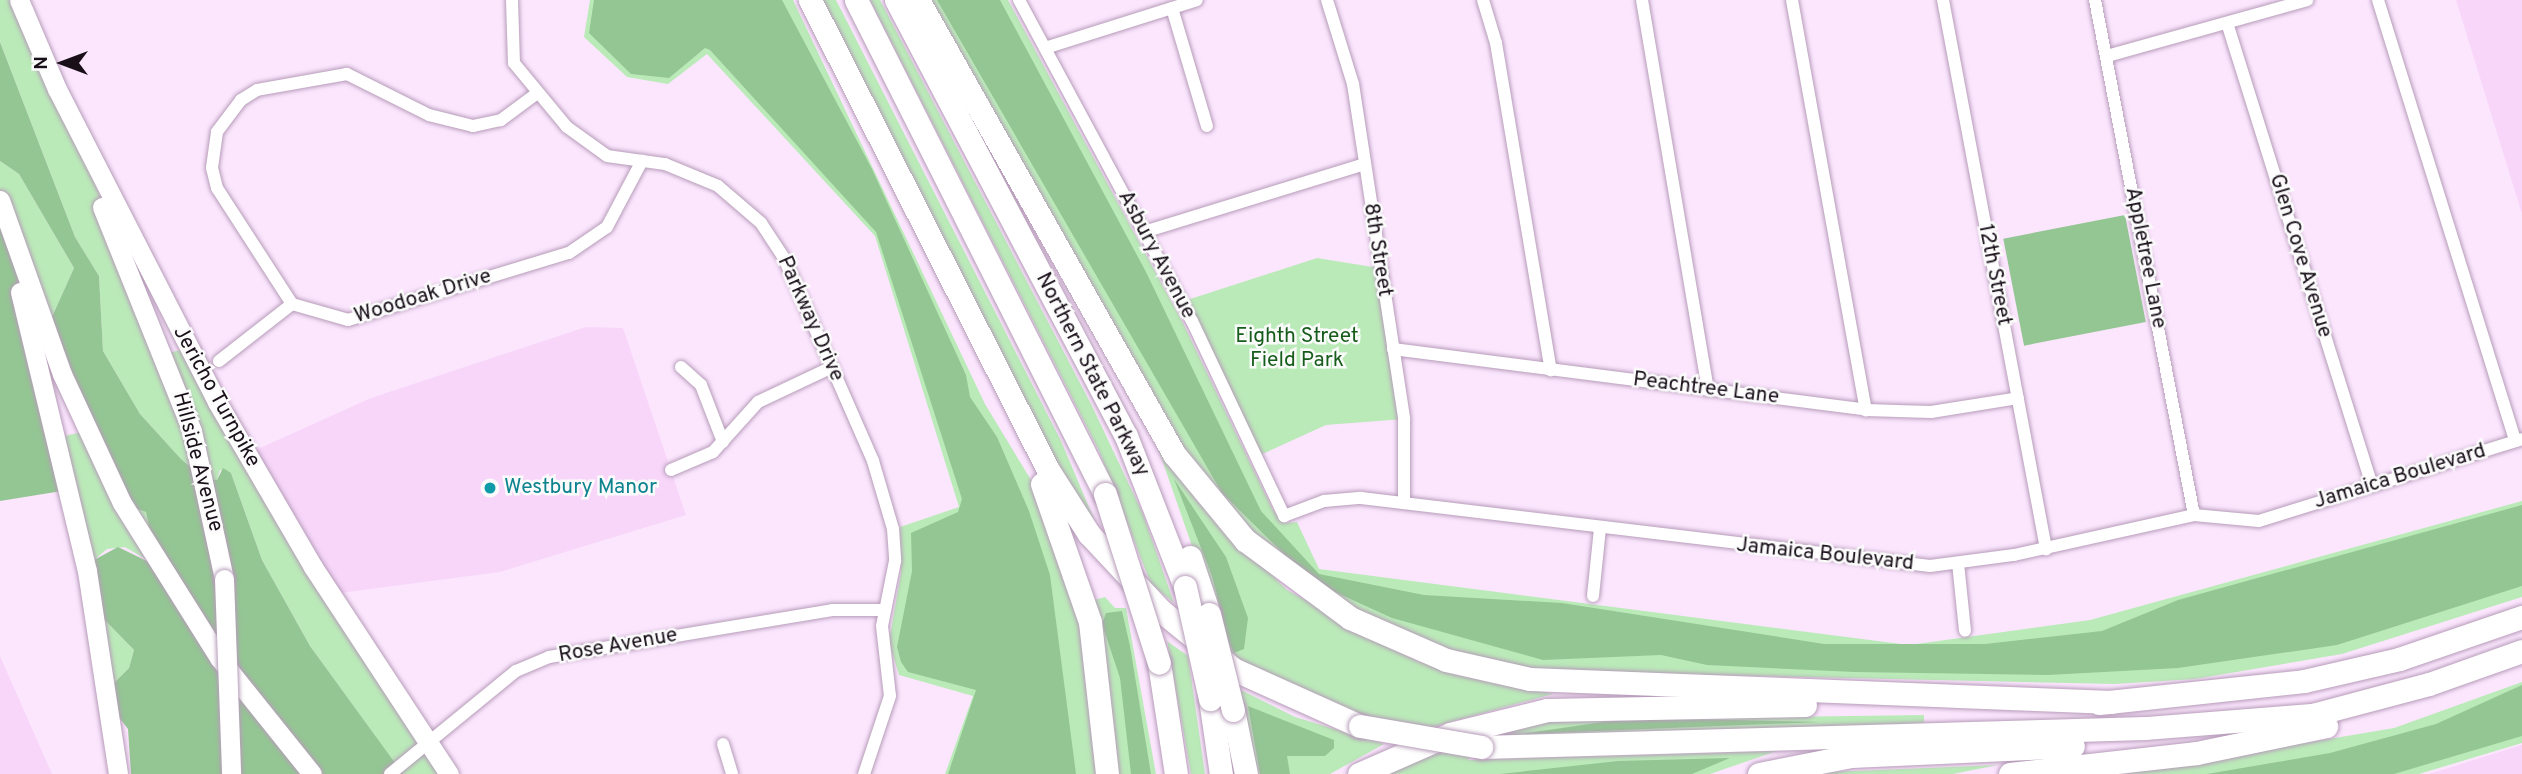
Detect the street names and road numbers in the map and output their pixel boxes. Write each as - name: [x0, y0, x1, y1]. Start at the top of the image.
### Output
- street label: Glen Cove Avenue: [2263, 171, 2337, 341]
- street label: Appletree Lane: [2119, 185, 2171, 331]
- street label: Asbury Avenue: [1111, 186, 1201, 324]
- street label: 8th Street: [1357, 201, 1397, 299]
- street label: 12th Street: [1972, 222, 2016, 328]
- street label: Parkway Drive: [771, 252, 849, 386]
- street label: Woodoak Drive: [351, 264, 495, 330]
- street label: Northern State Parkway: [1030, 269, 1154, 481]
- street label: Jericho Turnpike: [167, 322, 265, 472]
- street label: Peachtree Lane: [1632, 368, 1780, 410]
- street label: Hillside Avenue: [166, 389, 228, 535]
- street label: Jamaica Boulevard: [2311, 439, 2489, 515]
- street label: Jamaica Boulevard: [1735, 533, 1915, 577]
- street label: Rose Avenue: [556, 623, 680, 669]

